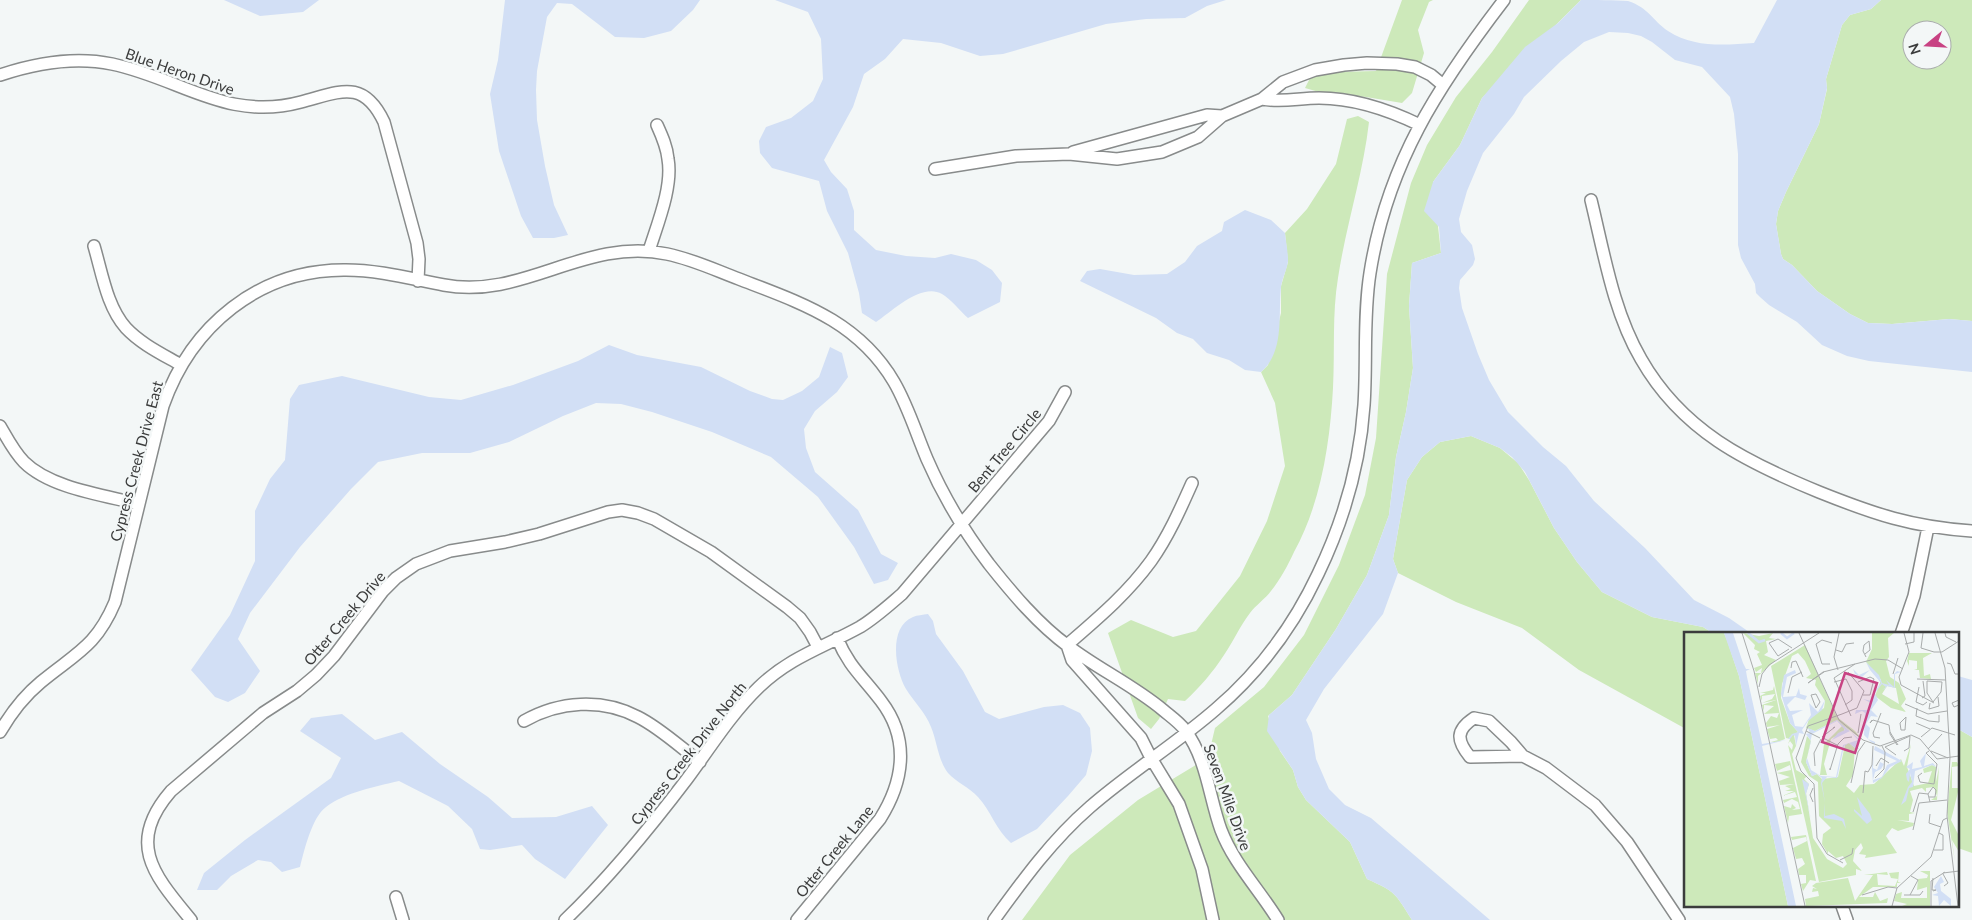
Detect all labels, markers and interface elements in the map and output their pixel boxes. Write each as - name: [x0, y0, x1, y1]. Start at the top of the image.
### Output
- north arrow: [1902, 20, 1952, 70]
- text: N: [1904, 41, 1924, 57]
- street label: Blue Heron Drive: [123, 44, 237, 98]
- street label: Cypress Creek Drive East: [106, 378, 166, 543]
- street label: Bent Tree Circle: [964, 404, 1044, 496]
- street label: Otter Creek Drive: [299, 567, 389, 669]
- inset map: [1684, 632, 1960, 908]
- street label: Cypress Creek Drive North: [626, 678, 750, 828]
- street label: Seven Mile Drive: [1200, 741, 1256, 853]
- street label: Otter Creek Lane: [791, 801, 877, 901]

